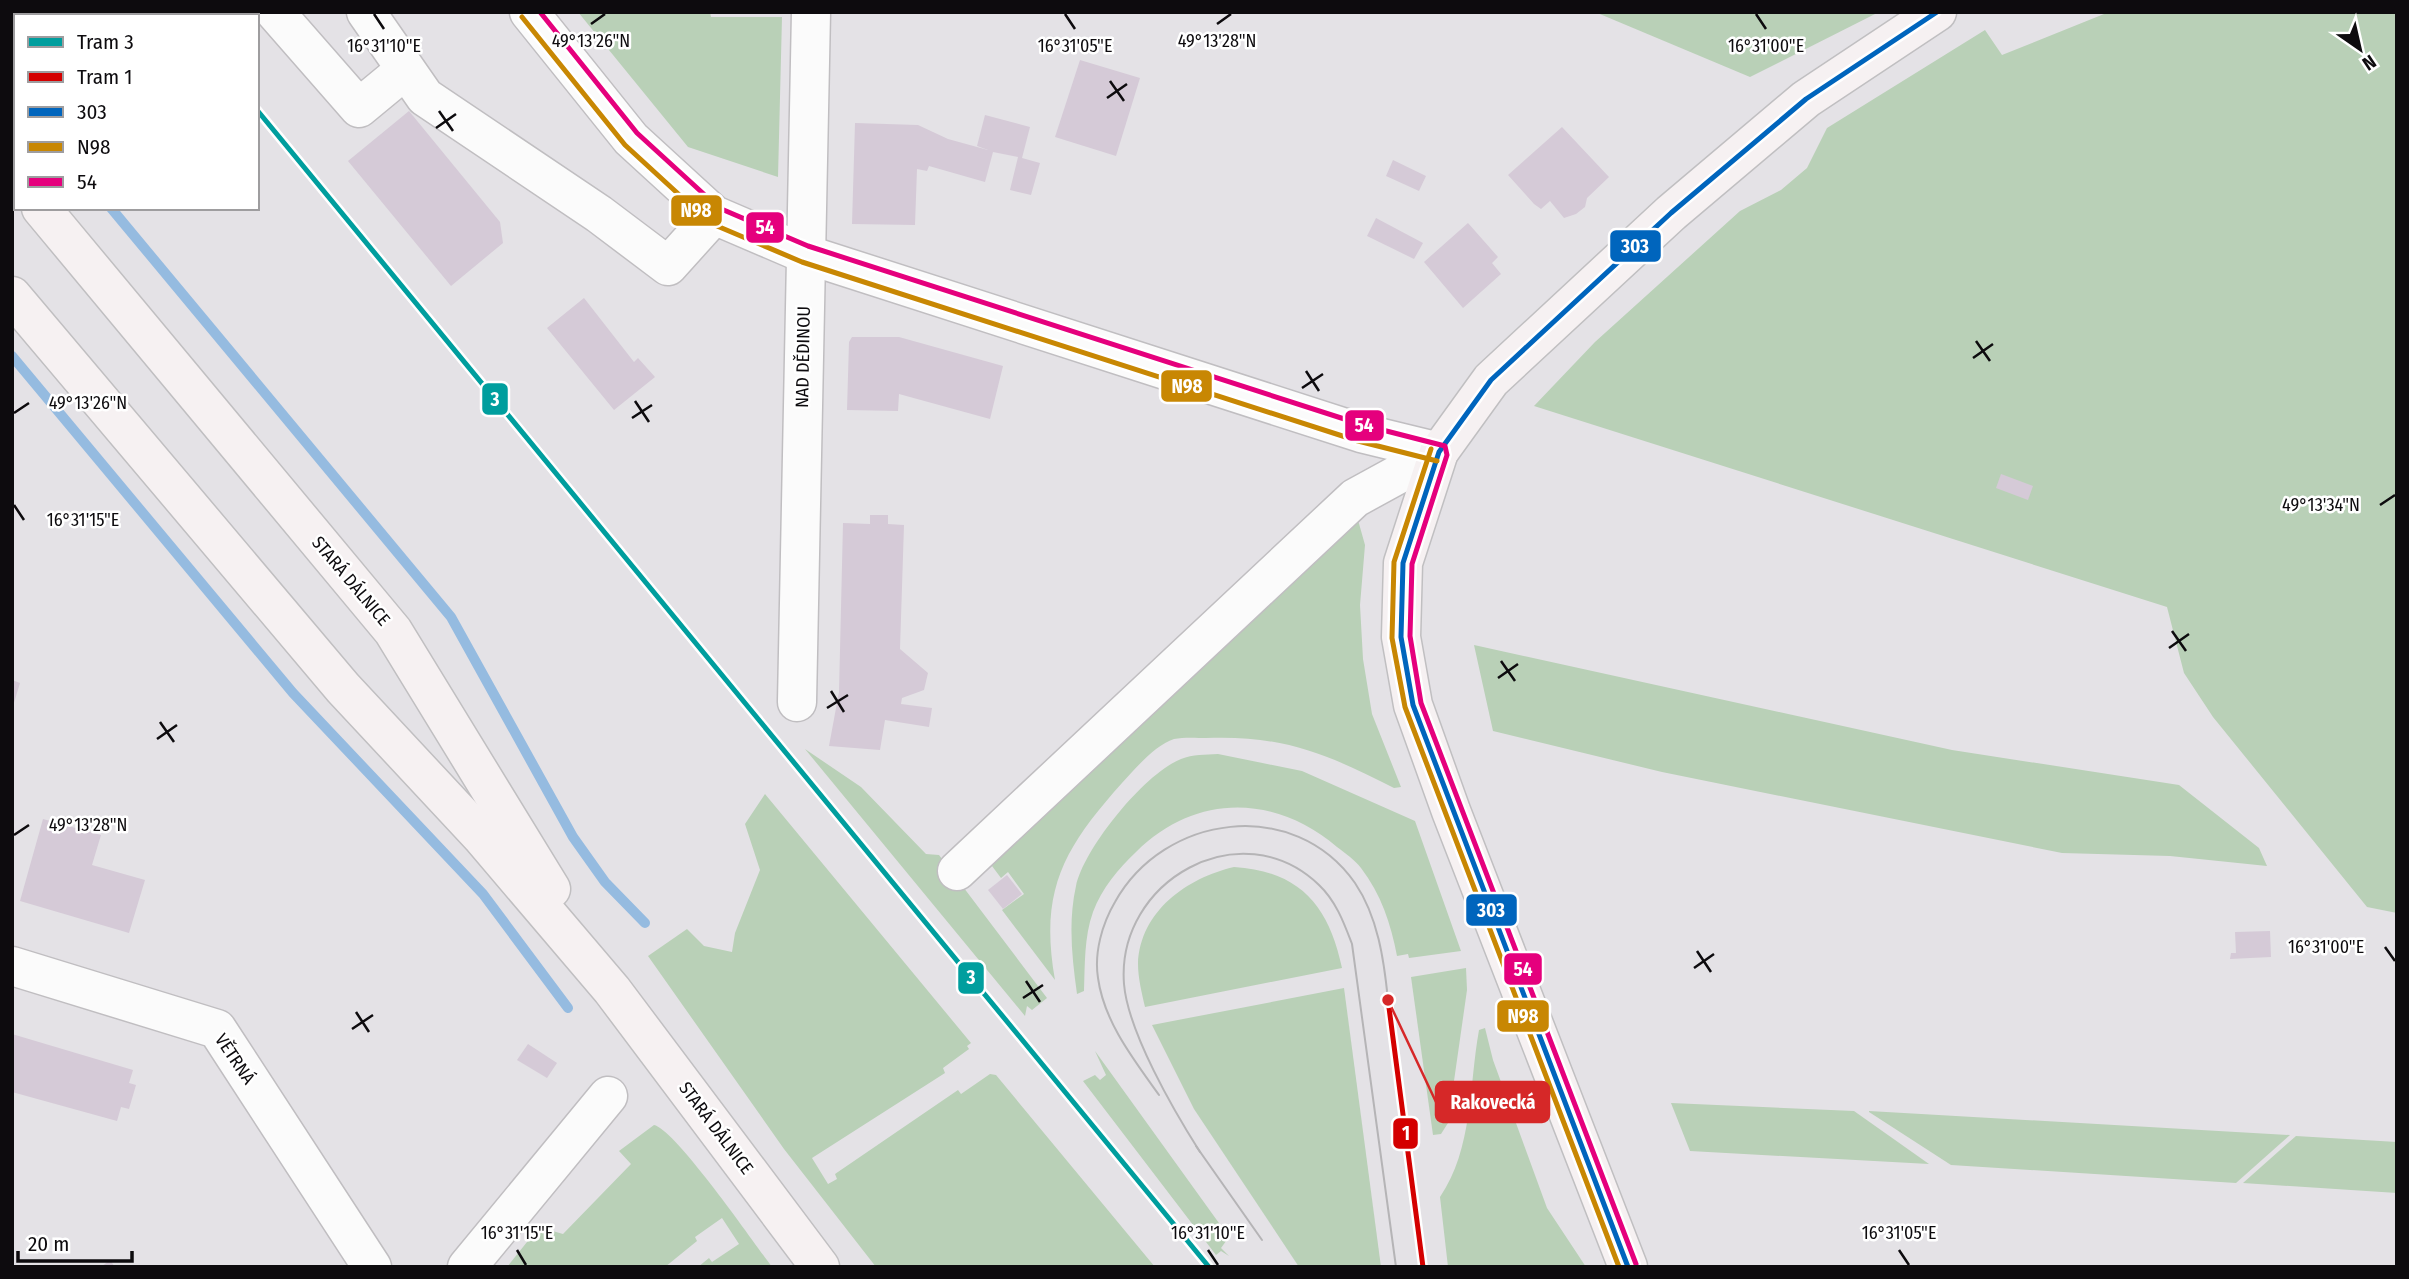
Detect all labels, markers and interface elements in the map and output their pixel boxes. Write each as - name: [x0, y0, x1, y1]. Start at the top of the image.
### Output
- legend: [14, 14, 259, 210]
- north arrow: [2325, 14, 2395, 84]
- text: Tram 3: [77, 29, 134, 55]
- text: 49°13'26"N: [552, 30, 630, 52]
- text: 49°13'28"N: [1178, 30, 1256, 52]
- text: 16°31'10"E: [347, 35, 421, 57]
- text: 16°31'05"E: [1038, 35, 1112, 57]
- text: 16°31'00"E: [1728, 35, 1804, 57]
- text: N: [2358, 50, 2380, 75]
- text: Tram 1: [77, 64, 132, 90]
- text: 303: [77, 99, 107, 125]
- text: N98: [77, 134, 110, 160]
- text: 54: [77, 169, 97, 195]
- line badge: N98: [670, 194, 723, 227]
- text: N98: [680, 199, 712, 222]
- line badge: 54: [745, 211, 785, 244]
- text: 54: [755, 216, 775, 239]
- line badge: 303: [1609, 229, 1662, 263]
- text: 303: [1620, 235, 1649, 258]
- street label: NAD DĚDINOU: [791, 306, 815, 408]
- line badge: N98: [1160, 369, 1213, 403]
- text: N98: [1171, 375, 1203, 398]
- line badge: 3: [481, 382, 509, 416]
- text: 3: [490, 388, 500, 411]
- text: 49°13'26"N: [49, 392, 127, 414]
- line badge: 54: [1344, 409, 1385, 442]
- text: 54: [1354, 414, 1374, 437]
- text: 49°13'34"N: [2282, 494, 2360, 516]
- text: 16°31'15"E: [47, 509, 119, 531]
- street label: STARÁ DÁLNICE: [307, 531, 396, 630]
- text: 49°13'28"N: [49, 814, 127, 836]
- line badge: 303: [1465, 893, 1518, 927]
- text: 303: [1476, 899, 1505, 922]
- text: 16°31'00"E: [2288, 936, 2364, 958]
- line badge: 54: [1503, 952, 1543, 986]
- text: 54: [1513, 958, 1533, 981]
- line badge: 3: [957, 961, 985, 995]
- text: 3: [966, 966, 976, 989]
- line badge: N98: [1496, 999, 1550, 1033]
- text: N98: [1507, 1005, 1539, 1028]
- street label: VĚTRNÁ: [210, 1029, 261, 1089]
- street label: STARÁ DÁLNICE: [674, 1077, 759, 1179]
- callout: Rakovecká: [1436, 1082, 1549, 1122]
- text: Rakovecká: [1451, 1091, 1535, 1114]
- line badge: 1: [1392, 1117, 1419, 1150]
- text: 1: [1402, 1122, 1410, 1145]
- scale bar: [18, 1220, 131, 1264]
- text: 16°31'15"E: [481, 1222, 553, 1244]
- text: 16°31'10"E: [1171, 1222, 1245, 1244]
- text: 16°31'05"E: [1862, 1222, 1936, 1244]
- text: 20 m: [28, 1231, 69, 1257]

